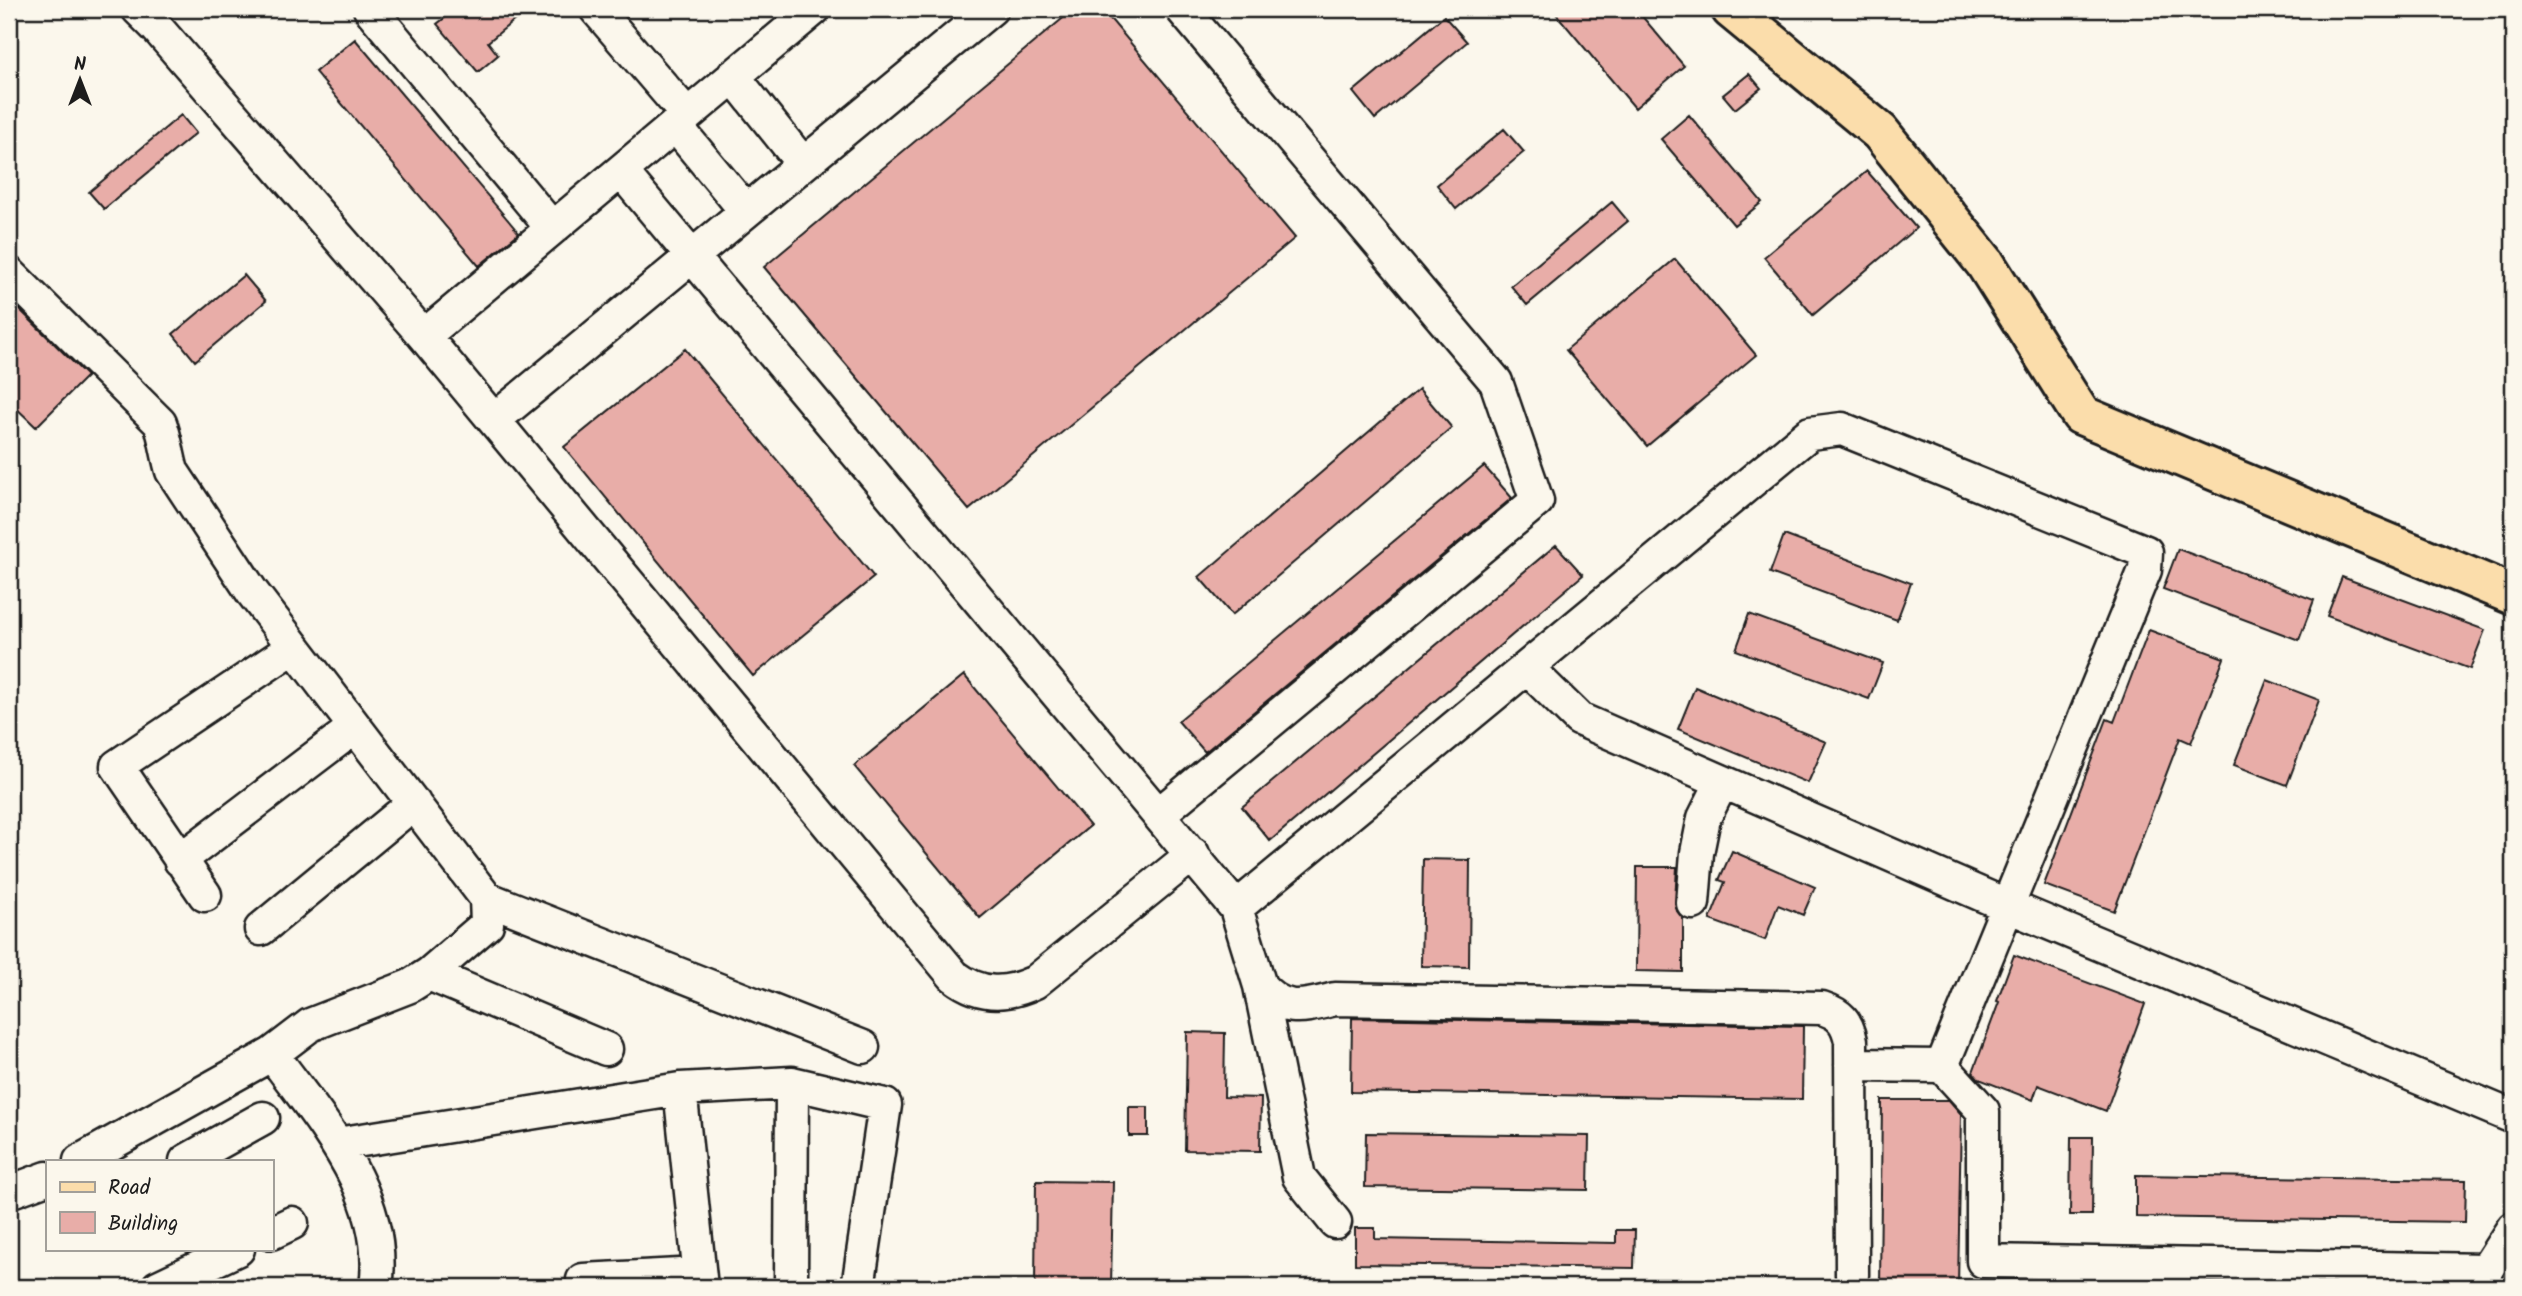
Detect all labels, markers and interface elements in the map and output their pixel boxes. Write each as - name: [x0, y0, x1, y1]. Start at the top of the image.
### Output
- north arrow: [46, 46, 116, 116]
- text: N: [74, 50, 86, 80]
- legend: [46, 1160, 273, 1250]
- text: Road: [108, 1172, 151, 1205]
- text: Building: [108, 1208, 178, 1241]

